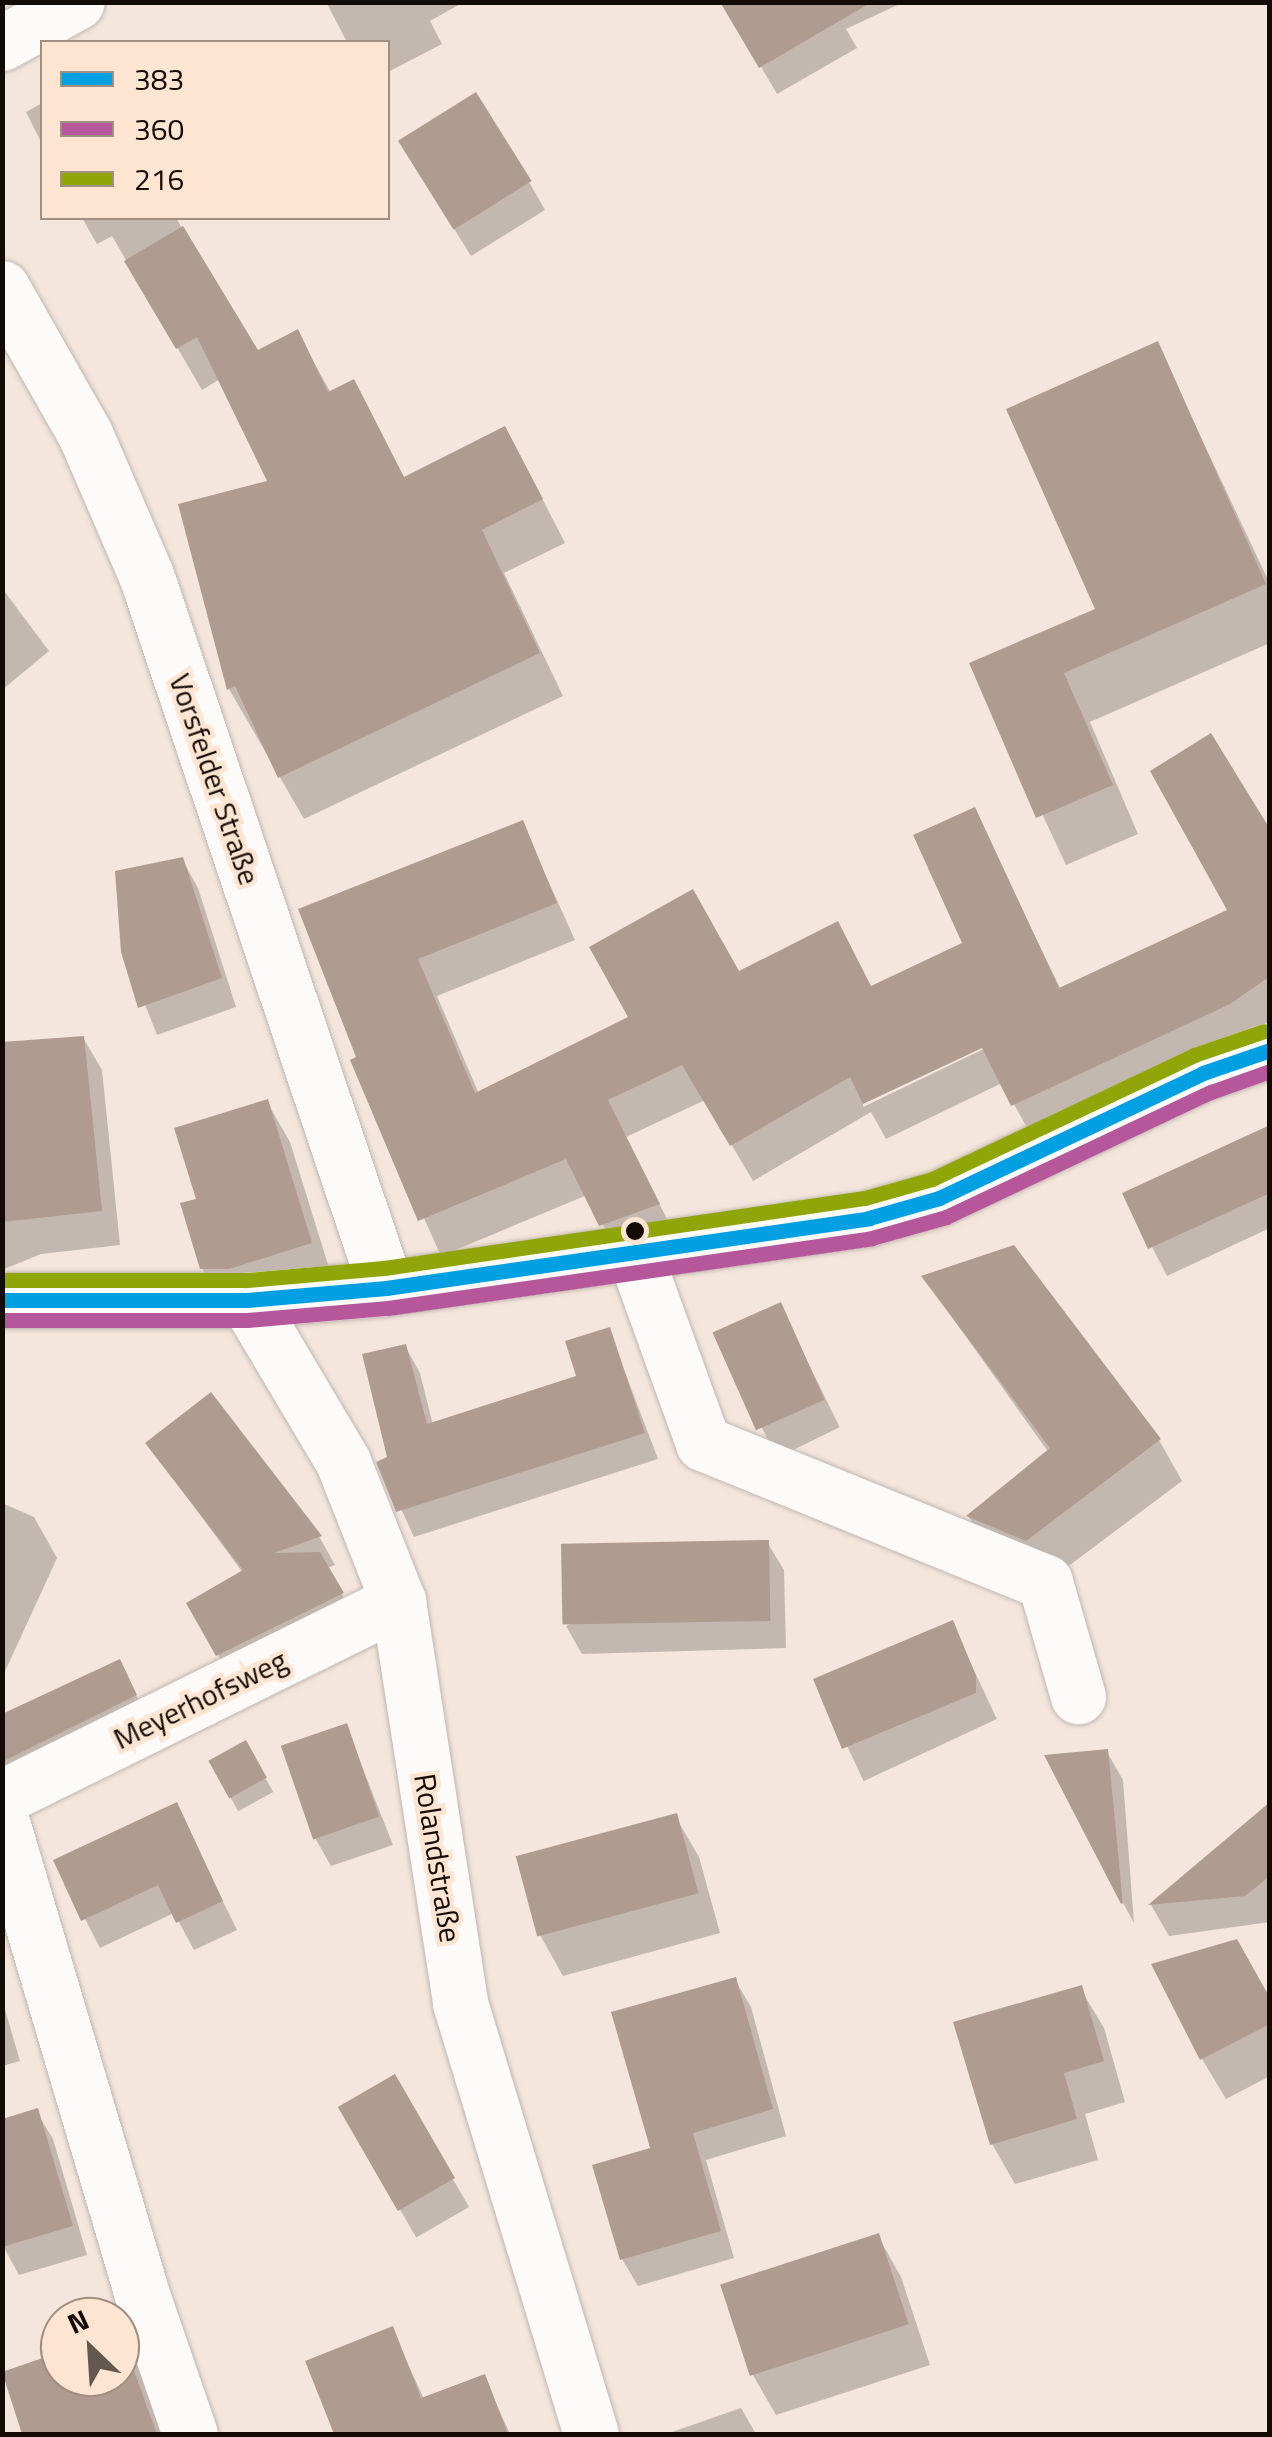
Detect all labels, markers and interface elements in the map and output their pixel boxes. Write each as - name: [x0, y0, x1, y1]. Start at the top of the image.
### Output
- legend: [40, 40, 390, 220]
- text: 383: [134, 56, 184, 102]
- text: 360: [134, 106, 184, 152]
- text: 216: [134, 156, 184, 202]
- street label: Vorsfelder Straße: [162, 669, 268, 889]
- unlabelled marker: [625, 1221, 645, 1241]
- street label: Meyerhofsweg: [107, 1641, 293, 1757]
- street label: Rolandstraße: [407, 1771, 469, 1945]
- north arrow: [40, 2297, 140, 2397]
- text: N: [60, 2298, 96, 2345]

